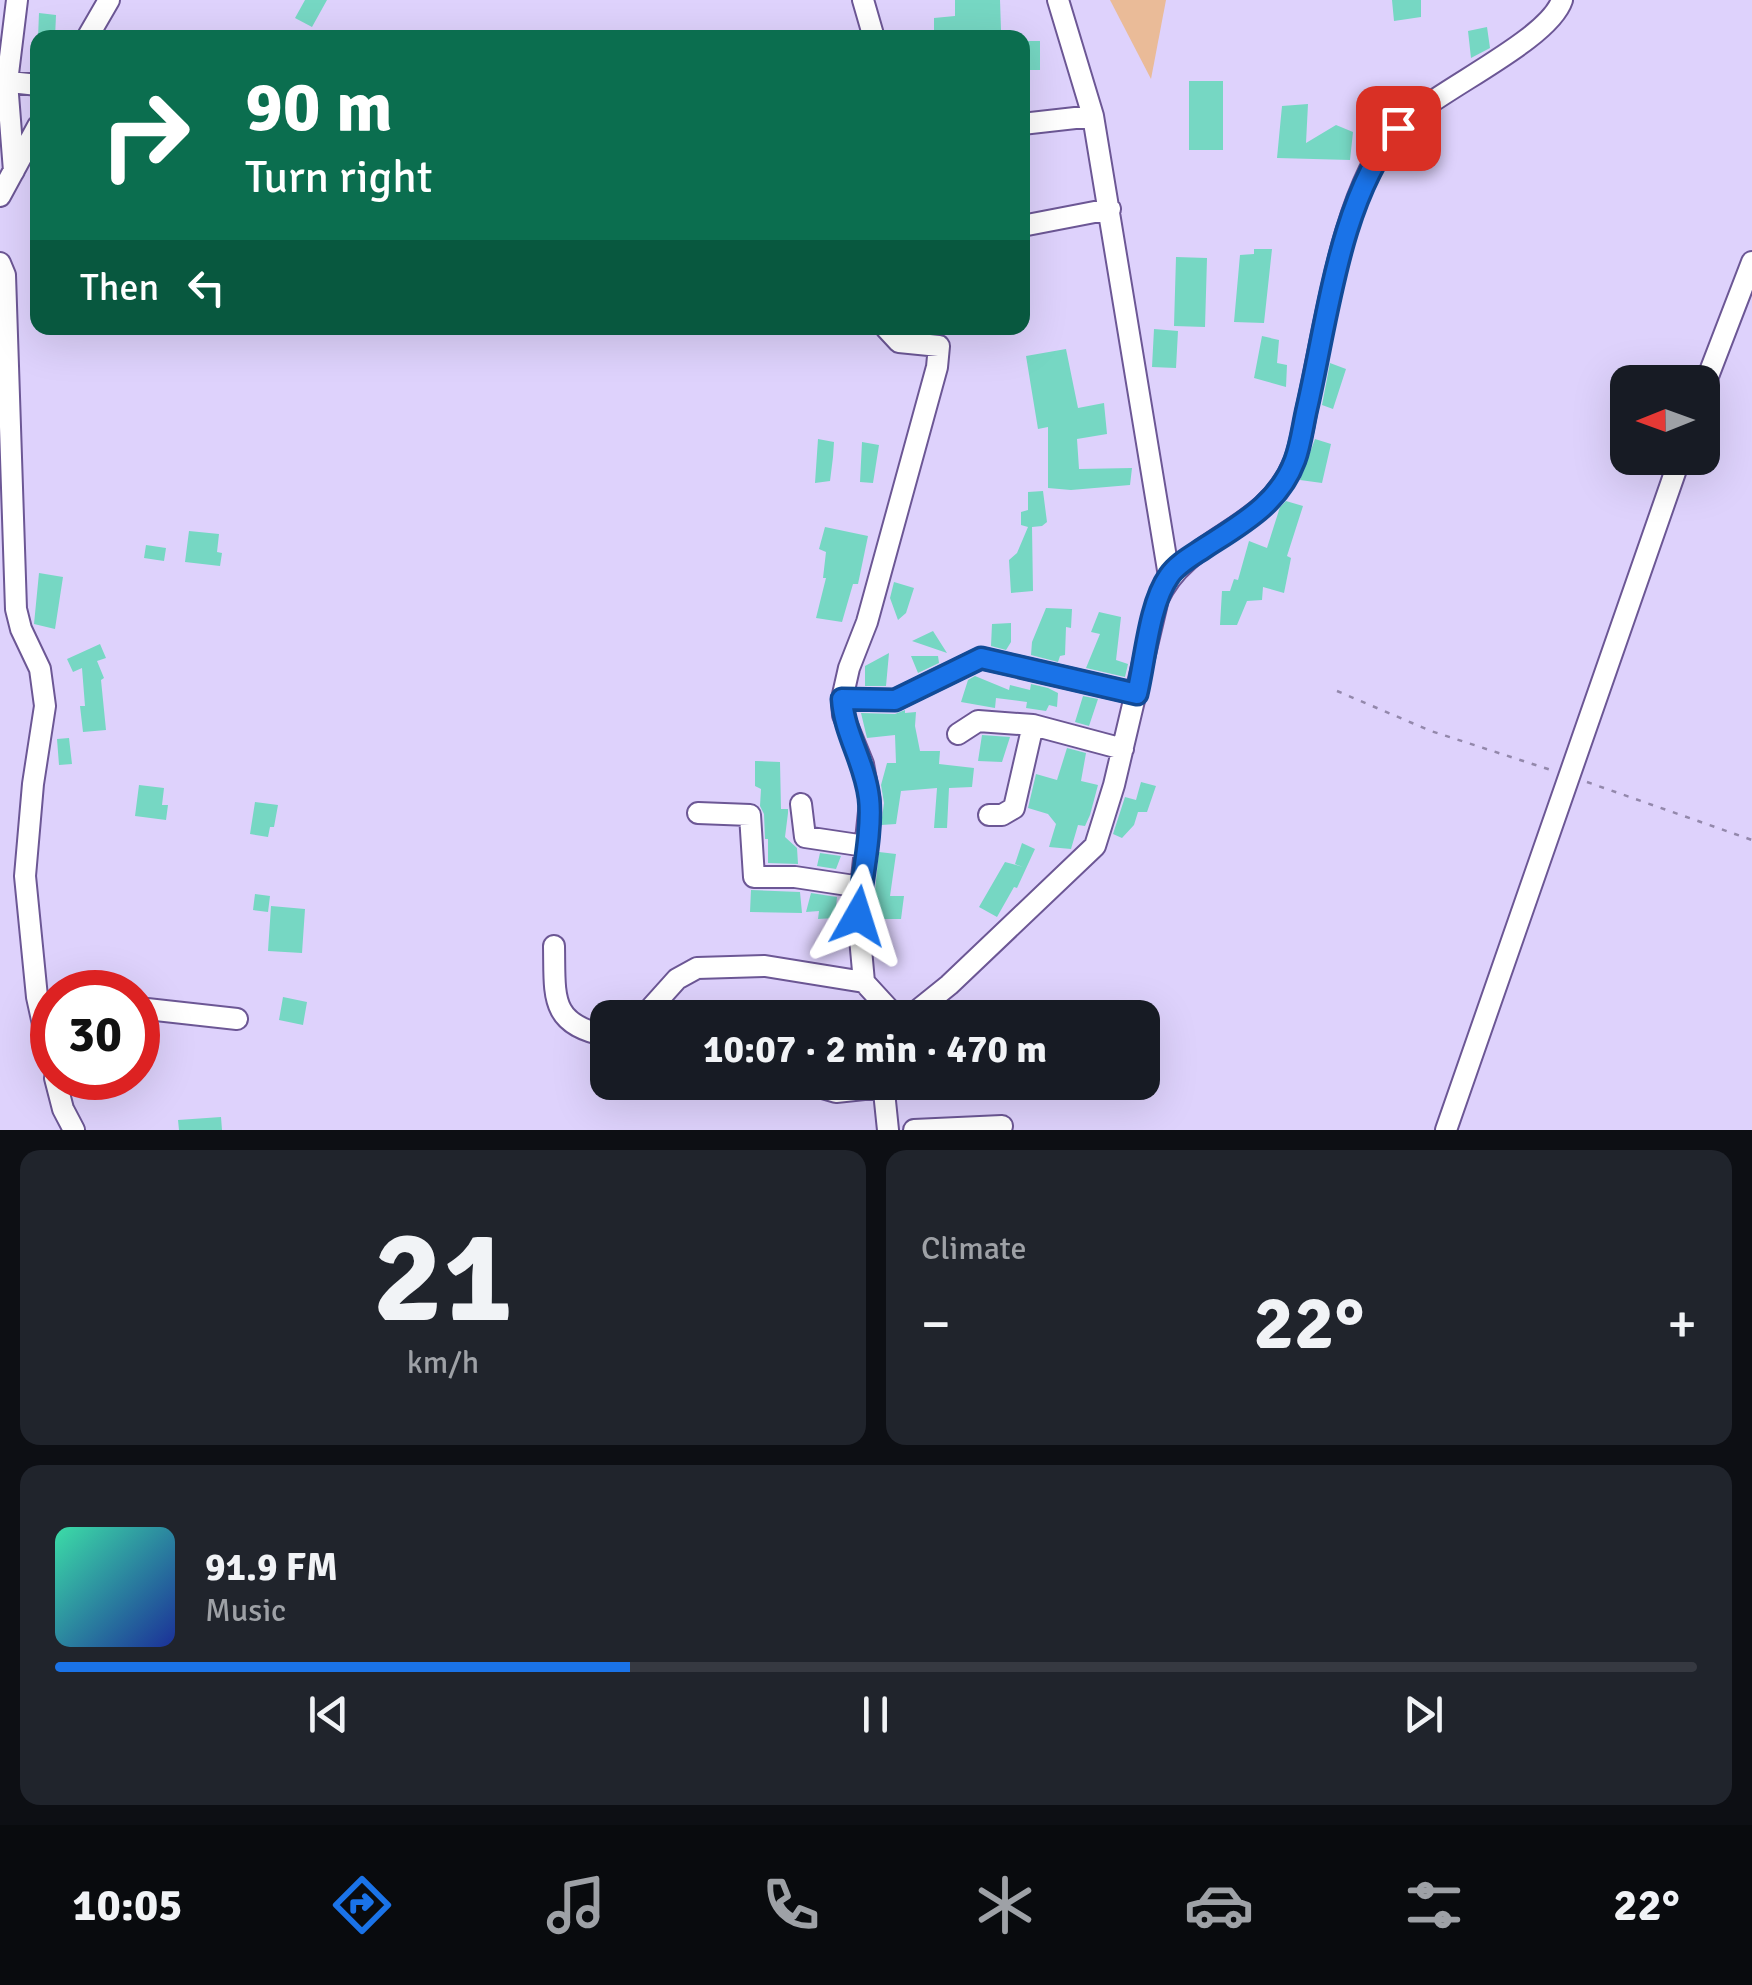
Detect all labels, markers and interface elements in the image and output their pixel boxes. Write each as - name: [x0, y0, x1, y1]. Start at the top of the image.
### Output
- text: 90 m: [245, 64, 393, 150]
- icon: right: [80, 70, 210, 200]
- pin: [1356, 86, 1441, 171]
- icon: arrive: [1371, 101, 1426, 156]
- text: Turn right: [245, 150, 433, 205]
- icon: left: [179, 260, 234, 315]
- text: Then: [80, 264, 159, 311]
- north arrow: [1610, 365, 1720, 475]
- map controls: [1610, 365, 1720, 475]
- position arrow: [806, 864, 910, 968]
- speed limit sign: 30: [30, 970, 160, 1100]
- text: 10:07 · 2 min · 470 m: [703, 1026, 1047, 1073]
- text: 21: [373, 1198, 513, 1358]
- text: Climate: [921, 1229, 1027, 1268]
- text: 22°: [1254, 1277, 1365, 1370]
- text: −: [921, 1290, 951, 1358]
- text: +: [1667, 1290, 1697, 1358]
- text: km/h: [407, 1343, 479, 1382]
- text: 91.9 FM: [205, 1544, 338, 1591]
- text: Music: [205, 1591, 286, 1630]
- icon: previous: [301, 1687, 356, 1742]
- icon: pause: [848, 1687, 903, 1742]
- icon: next: [1396, 1687, 1451, 1742]
- icon: directions: [327, 1870, 397, 1940]
- icon: music: [541, 1870, 611, 1940]
- icon: phone: [756, 1870, 826, 1940]
- icon: climate: [970, 1870, 1040, 1940]
- icon: car: [1184, 1870, 1254, 1940]
- icon: filters: [1399, 1870, 1469, 1940]
- text: 10:05: [72, 1878, 183, 1933]
- text: 22°: [1613, 1878, 1680, 1933]

